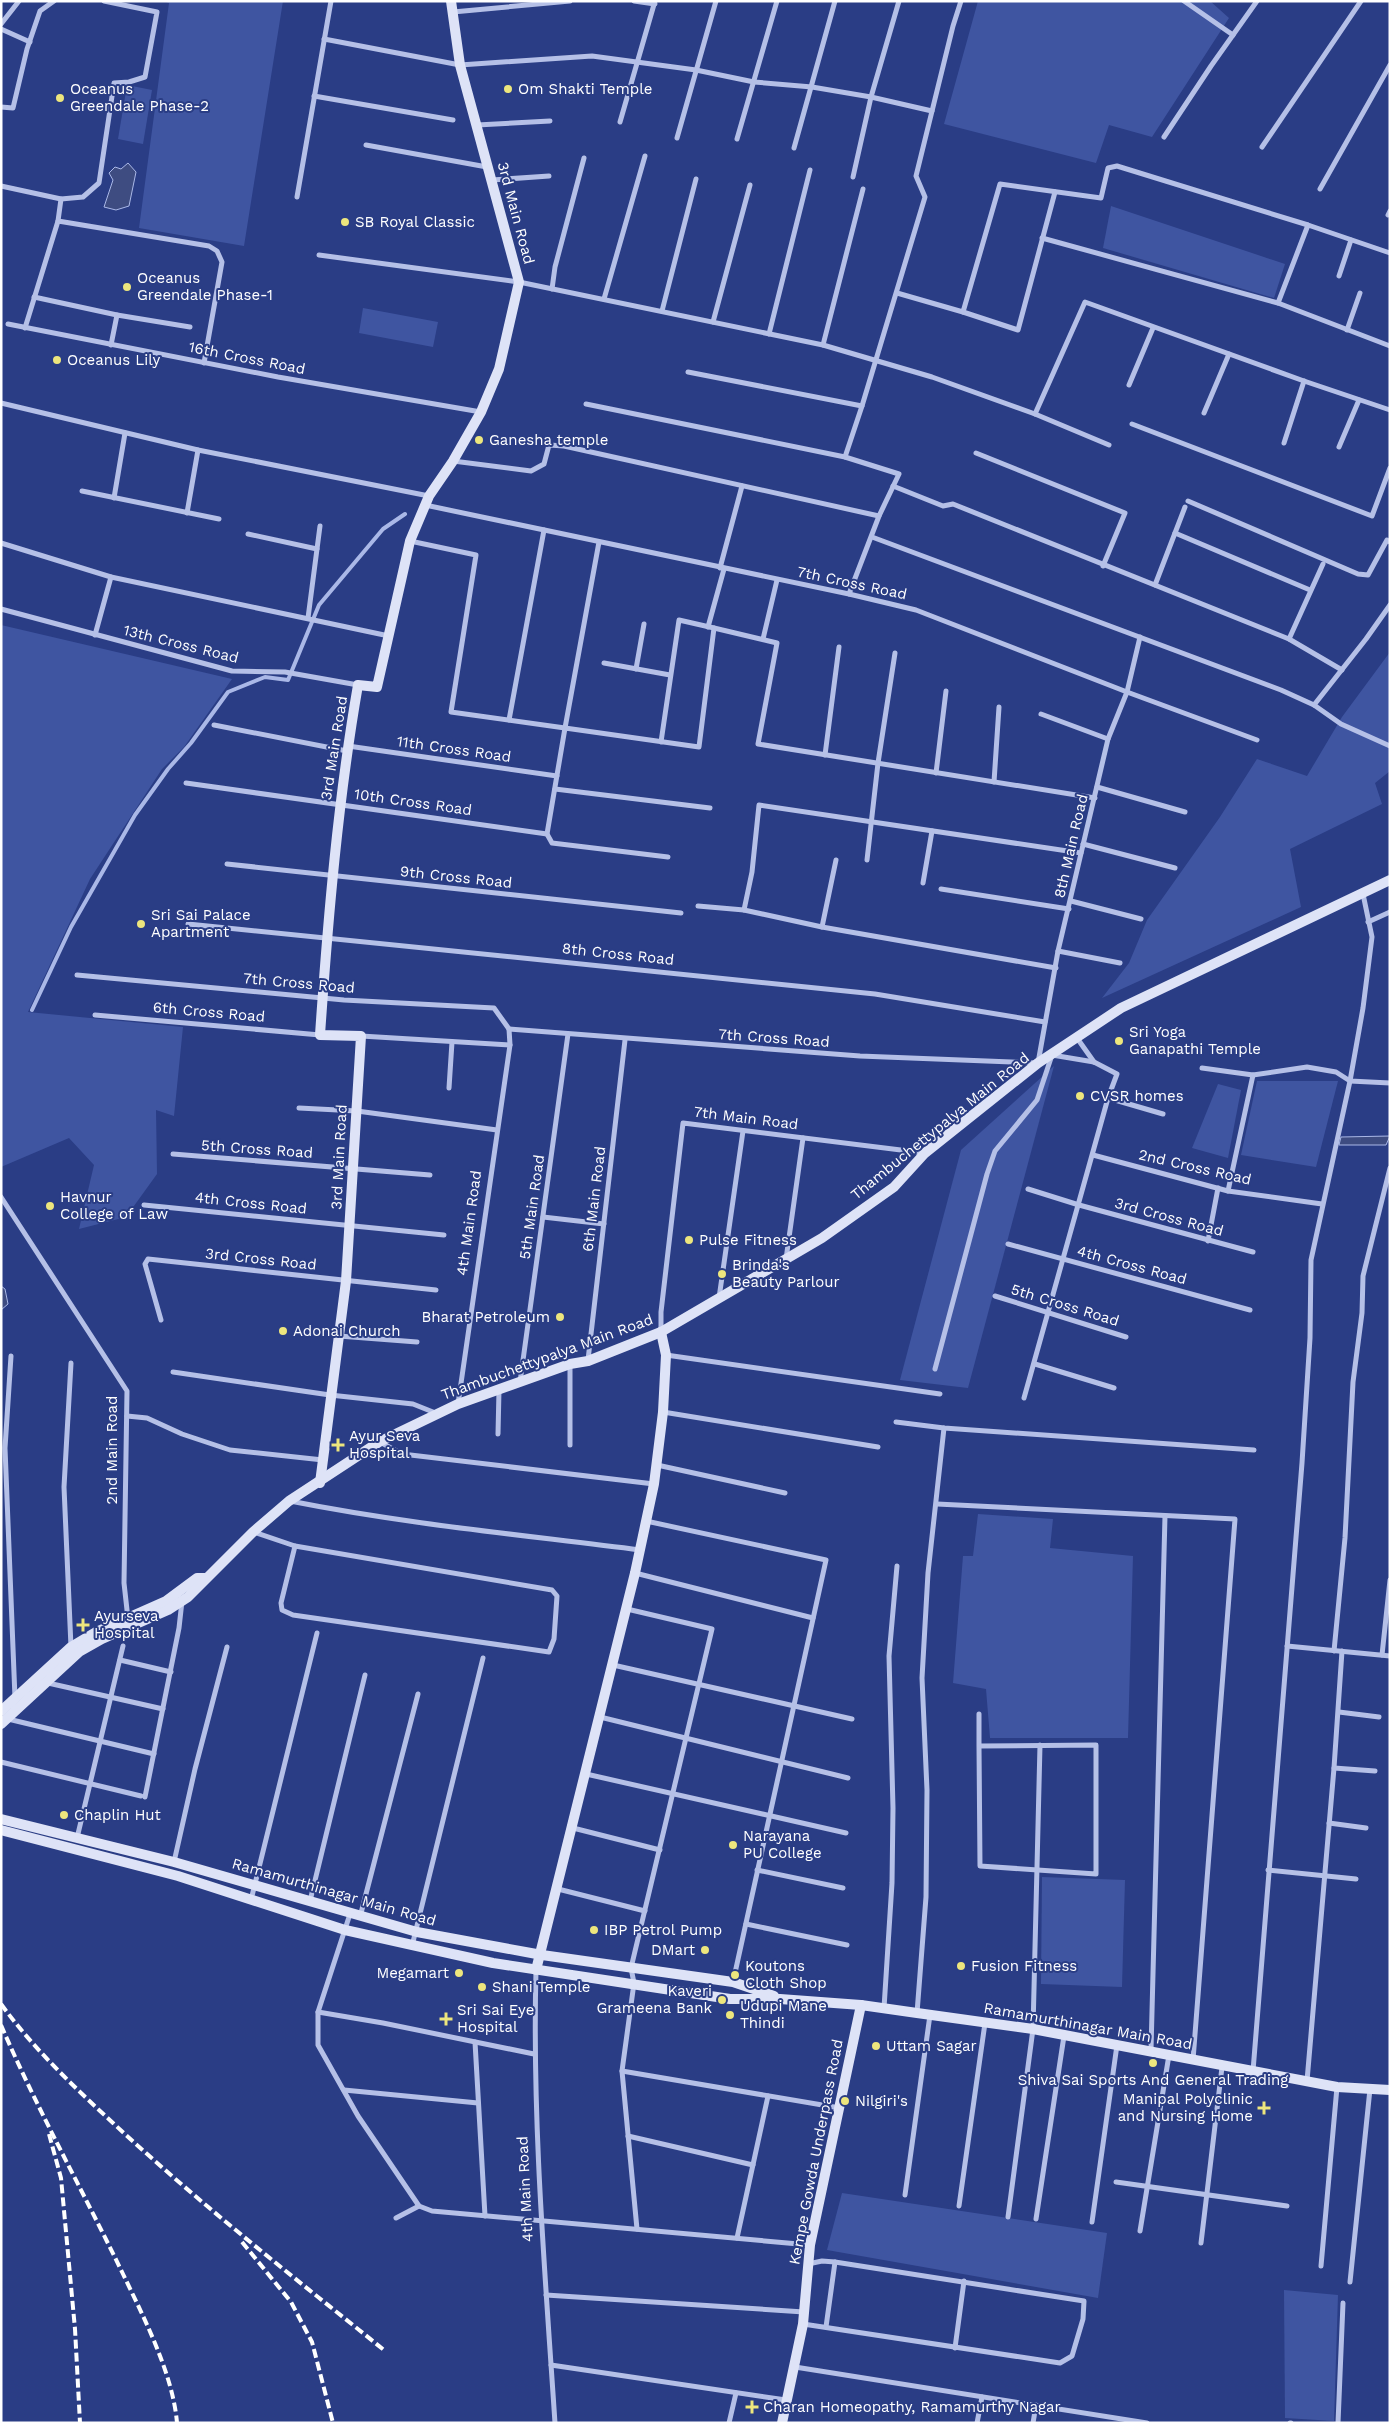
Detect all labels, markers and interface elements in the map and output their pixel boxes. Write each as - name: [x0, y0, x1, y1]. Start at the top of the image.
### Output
- place label: Oceanus Greendale Phase-2: [70, 80, 209, 115]
- place label: Om Shakti Temple: [518, 80, 652, 98]
- marker: Om Shakti Temple: [502, 83, 514, 95]
- marker: Oceanus Greendale Phase-2: [54, 92, 66, 104]
- street label: 3rd Main Road: [494, 160, 538, 266]
- place label: SB Royal Classic: [355, 213, 475, 231]
- marker: SB Royal Classic: [339, 216, 351, 228]
- place label: Oceanus Greendale Phase-1: [137, 269, 273, 304]
- marker: Oceanus Greendale Phase-1: [121, 281, 133, 293]
- street label: 16th Cross Road: [187, 338, 307, 378]
- place label: Oceanus Lily: [67, 351, 161, 369]
- marker: Oceanus Lily: [51, 354, 63, 366]
- place label: Ganesha temple: [489, 431, 608, 449]
- marker: Ganesha temple: [473, 434, 485, 446]
- street label: 7th Cross Road: [795, 563, 909, 603]
- street label: 13th Cross Road: [122, 621, 240, 667]
- street label: 3rd Main Road: [317, 695, 351, 801]
- street label: 11th Cross Road: [396, 732, 512, 766]
- street label: 10th Cross Road: [353, 785, 473, 819]
- street label: 8th Main Road: [1050, 792, 1092, 900]
- street label: 9th Cross Road: [399, 862, 513, 892]
- place label: Sri Sai Palace Apartment: [151, 906, 251, 941]
- marker: Sri Sai Palace Apartment: [135, 918, 147, 930]
- street label: 8th Cross Road: [561, 939, 675, 969]
- street label: 7th Cross Road: [243, 969, 355, 997]
- street label: 6th Cross Road: [152, 998, 266, 1026]
- place label: Sri Yoga Ganapathi Temple: [1129, 1023, 1261, 1058]
- street label: 7th Cross Road: [718, 1025, 830, 1051]
- marker: Sri Yoga Ganapathi Temple: [1113, 1035, 1125, 1047]
- street label: Thambuchettypalya Main Road: [847, 1048, 1033, 1204]
- place label: CVSR homes: [1090, 1087, 1184, 1105]
- marker: CVSR homes: [1074, 1090, 1086, 1102]
- street label: 7th Main Road: [693, 1103, 799, 1133]
- street label: 3rd Main Road: [327, 1104, 351, 1210]
- street label: 5th Cross Road: [200, 1136, 314, 1162]
- street label: 6th Main Road: [579, 1145, 609, 1253]
- street label: 2nd Cross Road: [1137, 1145, 1253, 1189]
- street label: 5th Main Road: [516, 1153, 548, 1261]
- street label: 4th Main Road: [453, 1169, 485, 1277]
- place label: Havnur College of Law: [60, 1188, 168, 1223]
- street label: 4th Cross Road: [194, 1188, 308, 1218]
- street label: 3rd Cross Road: [1113, 1194, 1225, 1240]
- marker: Havnur College of Law: [44, 1200, 56, 1212]
- place label: Pulse Fitness: [699, 1231, 797, 1249]
- marker: Pulse Fitness: [683, 1234, 695, 1246]
- street label: 4th Cross Road: [1075, 1242, 1189, 1288]
- street label: 3rd Cross Road: [204, 1244, 318, 1274]
- place label: Brinda's Beauty Parlour: [732, 1256, 840, 1291]
- marker: Brinda's Beauty Parlour: [716, 1268, 728, 1280]
- street label: 5th Cross Road: [1009, 1280, 1121, 1330]
- place label: Bharat Petroleum: [422, 1308, 550, 1326]
- street label: Thambuchettypalya Main Road: [439, 1310, 655, 1404]
- marker: Bharat Petroleum: [554, 1311, 566, 1323]
- place label: Adonai Church: [293, 1322, 400, 1340]
- marker: Adonai Church: [277, 1325, 289, 1337]
- street label: 2nd Main Road: [103, 1396, 121, 1504]
- place label: Ayur Seva Hospital: [349, 1427, 421, 1462]
- marker: Ayur Seva Hospital: [331, 1438, 345, 1452]
- place label: Ayurseva Hospital: [94, 1607, 159, 1642]
- marker: Ayurseva Hospital: [76, 1618, 90, 1632]
- place label: Chaplin Hut: [74, 1806, 162, 1824]
- marker: Chaplin Hut: [58, 1809, 70, 1821]
- place label: Narayana PU College: [743, 1827, 822, 1862]
- marker: Narayana PU College: [727, 1839, 739, 1851]
- street label: Ramamurthinagar Main Road: [230, 1854, 438, 1930]
- place label: IBP Petrol Pump: [604, 1921, 722, 1939]
- marker: IBP Petrol Pump: [588, 1924, 600, 1936]
- place label: DMart: [651, 1941, 696, 1959]
- marker: DMart: [699, 1944, 711, 1956]
- place label: Koutons Cloth Shop: [745, 1957, 827, 1992]
- place label: Fusion Fitness: [971, 1957, 1077, 1975]
- marker: Fusion Fitness: [955, 1960, 967, 1972]
- place label: Megamart: [376, 1964, 450, 1982]
- marker: Megamart: [453, 1967, 465, 1979]
- marker: Koutons Cloth Shop: [729, 1969, 741, 1981]
- place label: Shani Temple: [492, 1978, 590, 1996]
- marker: Shani Temple: [476, 1981, 488, 1993]
- place label: Kaveri Grameena Bank: [597, 1982, 712, 2017]
- marker: Kaveri Grameena Bank: [716, 1994, 728, 2006]
- place label: Udupi Mane Thindi: [740, 1997, 827, 2032]
- street label: Ramamurthinagar Main Road: [982, 1999, 1194, 2053]
- place label: Sri Sai Eye Hospital: [457, 2001, 534, 2036]
- marker: Udupi Mane Thindi: [724, 2009, 736, 2021]
- marker: Sri Sai Eye Hospital: [439, 2012, 453, 2026]
- place label: Uttam Sagar: [886, 2037, 977, 2055]
- street label: Kempe Gowda Underpass Road: [785, 2038, 847, 2266]
- marker: Uttam Sagar: [870, 2040, 882, 2052]
- marker: Shiva Sai Sports And General Trading: [1147, 2057, 1159, 2069]
- place label: Shiva Sai Sports And General Trading: [1018, 2071, 1288, 2089]
- place label: Manipal Polyclinic and Nursing Home: [1118, 2090, 1253, 2125]
- place label: Nilgiri's: [855, 2092, 908, 2110]
- marker: Nilgiri's: [839, 2095, 851, 2107]
- marker: Manipal Polyclinic and Nursing Home: [1257, 2101, 1271, 2115]
- street label: 4th Main Road: [513, 2136, 537, 2242]
- place label: Charan Homeopathy, Ramamurthy Nagar: [763, 2398, 1061, 2416]
- marker: Charan Homeopathy, Ramamurthy Nagar: [745, 2400, 759, 2414]

